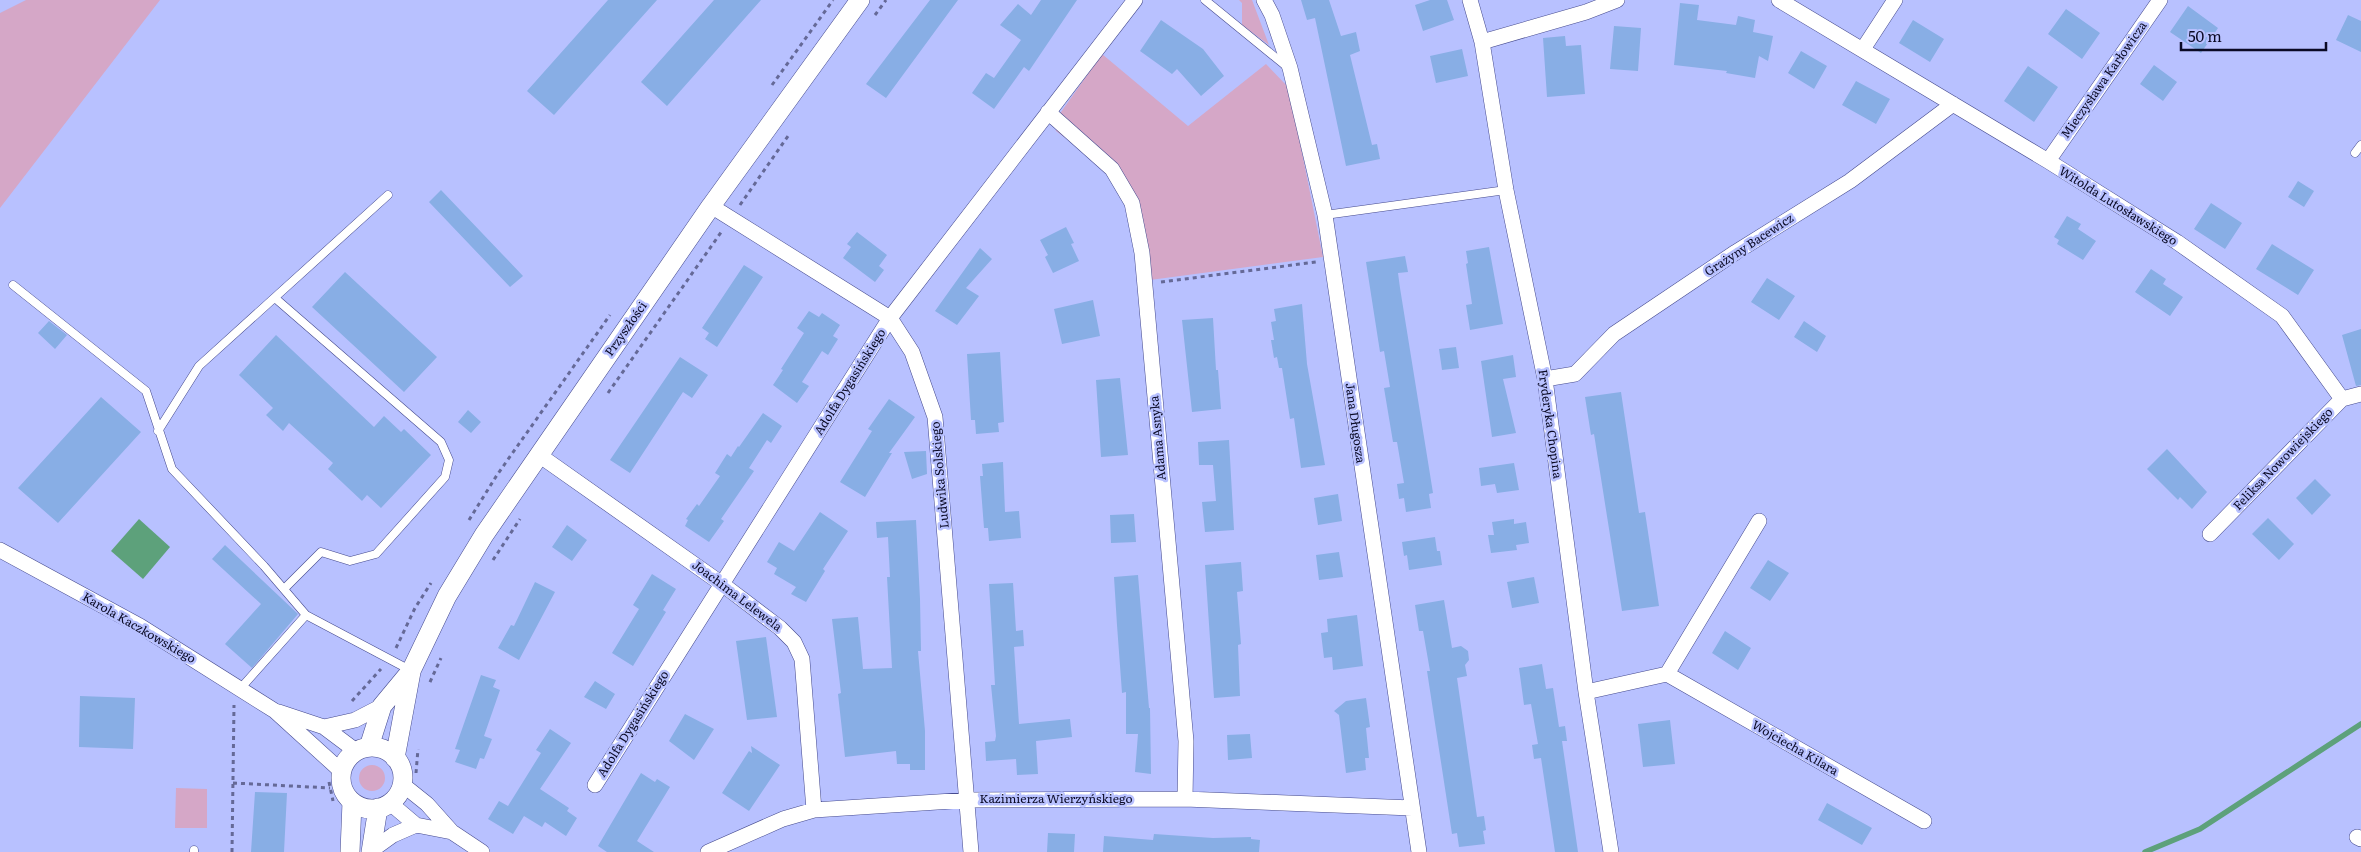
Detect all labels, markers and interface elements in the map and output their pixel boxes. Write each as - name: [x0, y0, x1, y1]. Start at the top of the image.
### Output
- street label: Mieczysława Karłowicza: [2056, 17, 2151, 142]
- scale bar: [2181, 20, 2326, 52]
- text: 50 m: [2188, 24, 2222, 47]
- street label: Witolda Lutosławskiego: [2056, 161, 2181, 249]
- street label: Grażyny Bacewicz: [1700, 208, 1797, 280]
- street label: Przyszłości: [600, 298, 651, 359]
- street label: Adolfa Dygasińskiego: [809, 325, 889, 438]
- street label: Fryderyka Chopina: [1534, 368, 1568, 480]
- street label: Jana Długosza: [1341, 382, 1371, 465]
- street label: Adama Asnyka: [1144, 395, 1170, 481]
- street label: Feliksa Nowowiejskiego: [2228, 403, 2336, 514]
- street label: Ludwika Solskiego: [925, 421, 953, 529]
- street label: Joachima Lelewela: [689, 555, 787, 635]
- street label: Karola Kaczkowskiego: [79, 587, 200, 667]
- street label: Adolfa Dygasińskiego: [592, 667, 672, 780]
- street label: Wojciecha Kilara: [1749, 715, 1843, 780]
- street label: Kazimierza Wierzyńskiego: [980, 789, 1132, 807]

